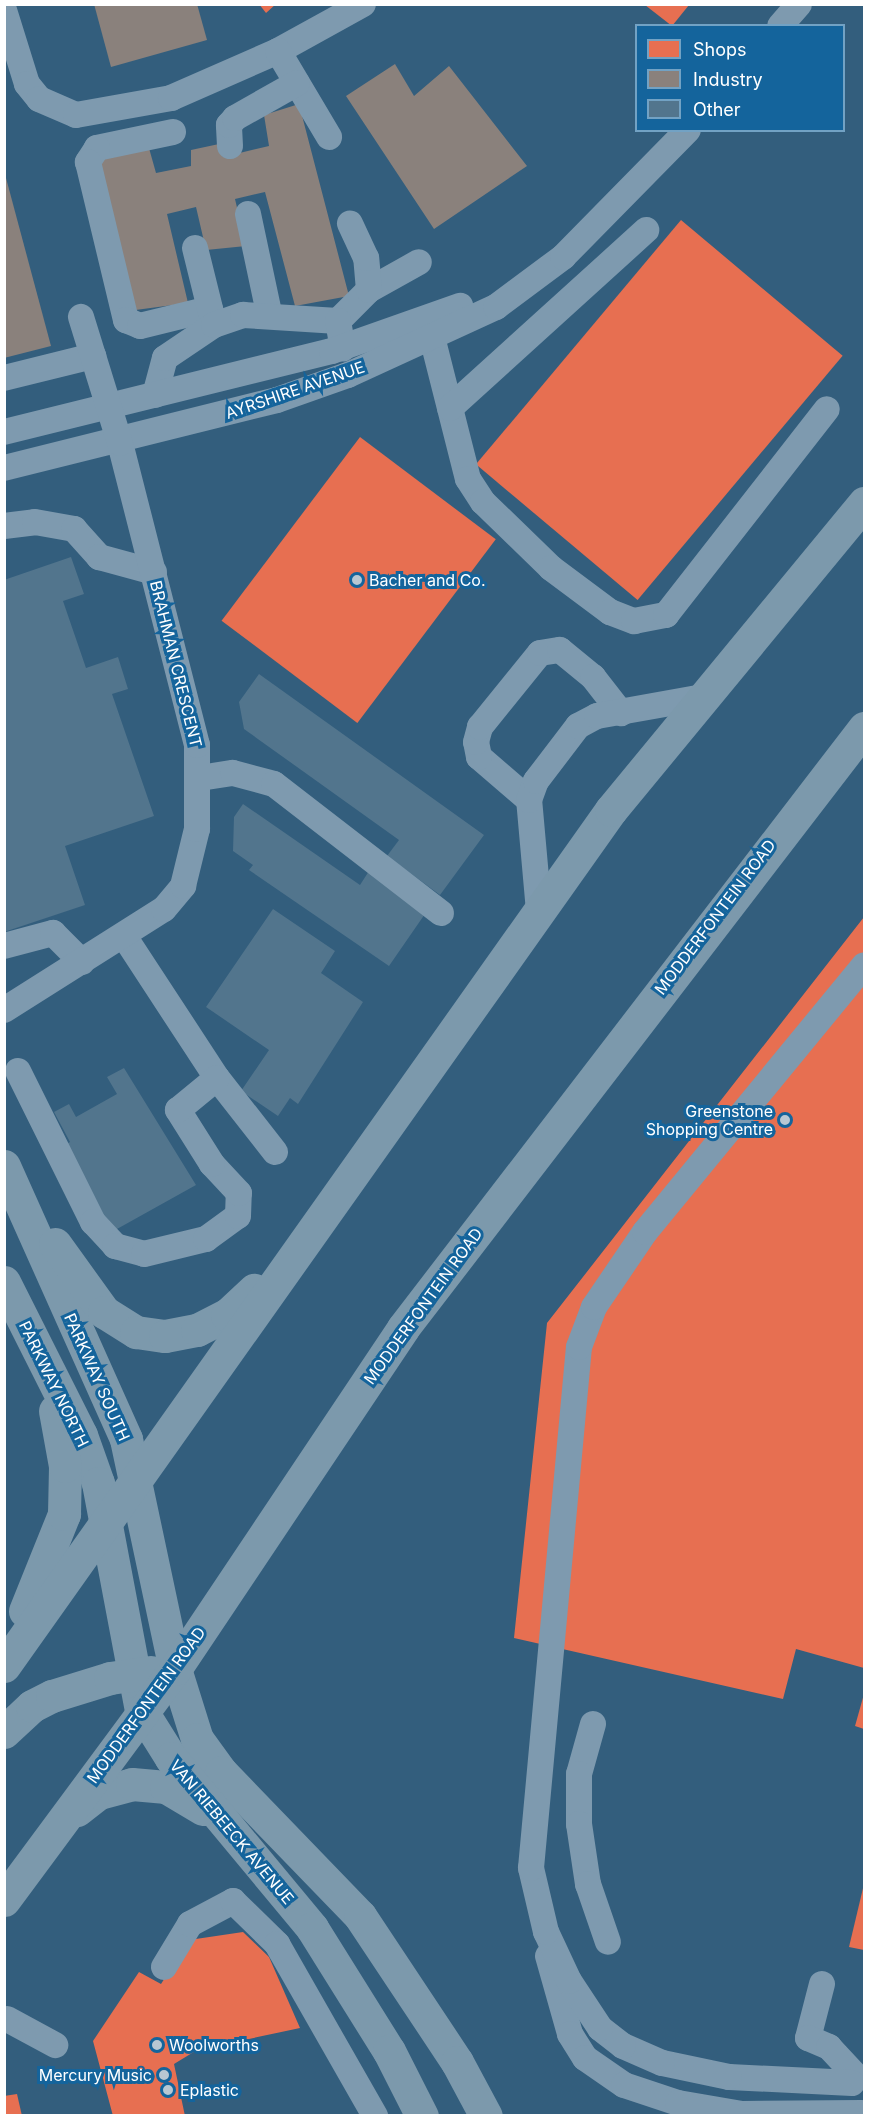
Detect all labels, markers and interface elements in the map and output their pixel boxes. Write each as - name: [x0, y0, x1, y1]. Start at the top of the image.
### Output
- legend: [635, 24, 845, 132]
- text: Shops: [693, 39, 747, 60]
- text: Industry: [693, 69, 763, 90]
- text: Other: [693, 99, 741, 120]
- street label: AYRSHIRE AVENUE: [223, 357, 367, 423]
- place label: Bacher and Co.: [369, 570, 486, 590]
- marker: Bacher and Co.: [350, 573, 364, 587]
- street label: BRAHMAN CRESCENT: [146, 579, 206, 749]
- street label: MODDERFONTEIN ROAD: [651, 836, 779, 998]
- place label: Greenstone Shopping Centre: [646, 1101, 773, 1139]
- marker: Greenstone Shopping Centre: [778, 1113, 792, 1127]
- street label: MODDERFONTEIN ROAD: [360, 1224, 486, 1388]
- street label: PARKWAY SOUTH: [60, 1310, 134, 1444]
- street label: PARKWAY NORTH: [15, 1318, 93, 1450]
- street label: MODDERFONTEIN ROAD: [83, 1623, 209, 1787]
- street label: VAN RIEBEECK AVENUE: [166, 1756, 298, 1908]
- place label: Woolworths: [169, 2035, 259, 2055]
- marker: Woolworths: [150, 2038, 164, 2052]
- place label: Mercury Music: [39, 2065, 152, 2085]
- marker: Mercury Music: [157, 2068, 171, 2082]
- place label: Eplastic: [180, 2080, 239, 2100]
- marker: Eplastic: [161, 2083, 175, 2097]

